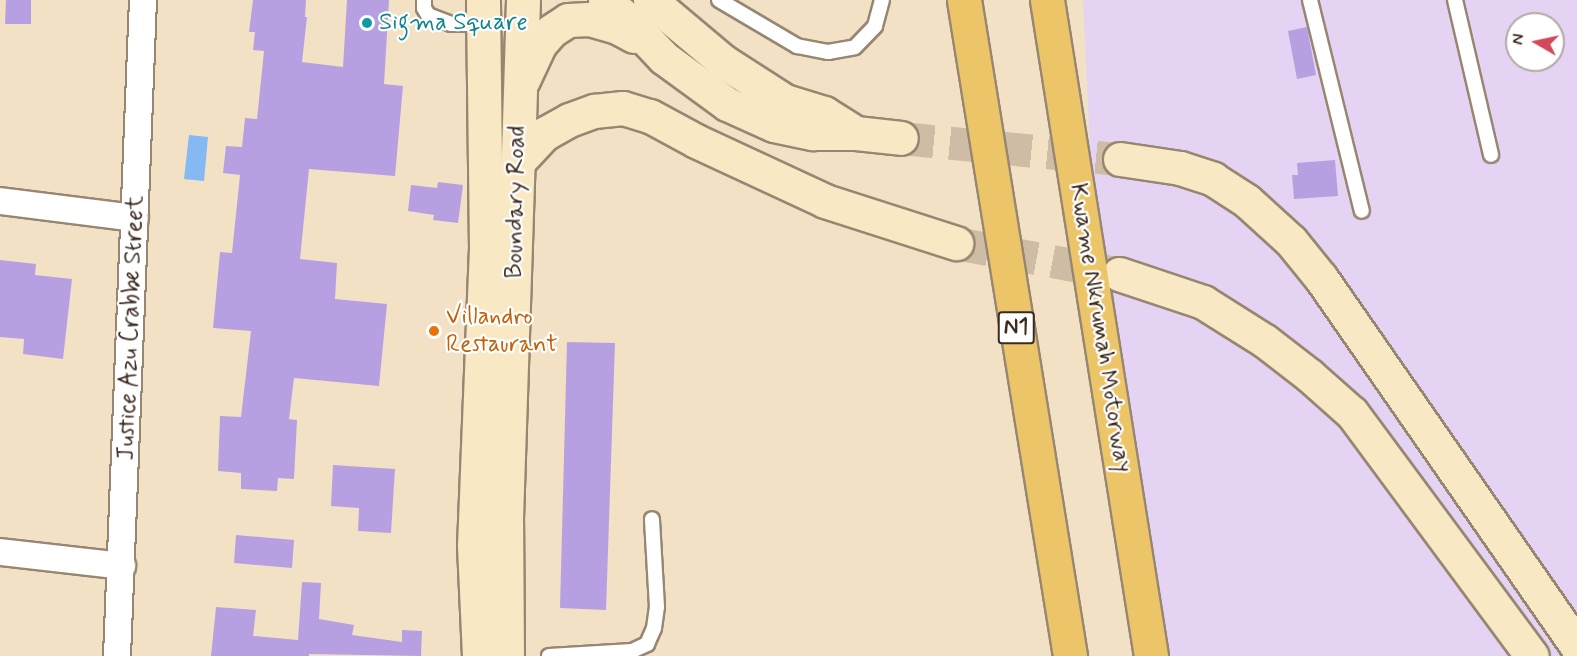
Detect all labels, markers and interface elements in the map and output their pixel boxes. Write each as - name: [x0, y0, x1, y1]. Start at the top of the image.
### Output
- place label: Sigma Square: [379, 9, 524, 37]
- north arrow: [1505, 12, 1565, 72]
- marker: Sigma Square: [360, 16, 374, 30]
- text: N: [1507, 33, 1530, 46]
- street label: Boundary Road: [500, 126, 532, 278]
- street label: Kwame Nkrumah Motorway: [1063, 182, 1137, 474]
- street label: Justice Azu Crabbe Street: [112, 194, 150, 462]
- place label: Villandro Restaurant: [446, 303, 558, 359]
- road number: N1: [996, 309, 1036, 347]
- marker: Villandro Restaurant: [427, 324, 441, 338]

